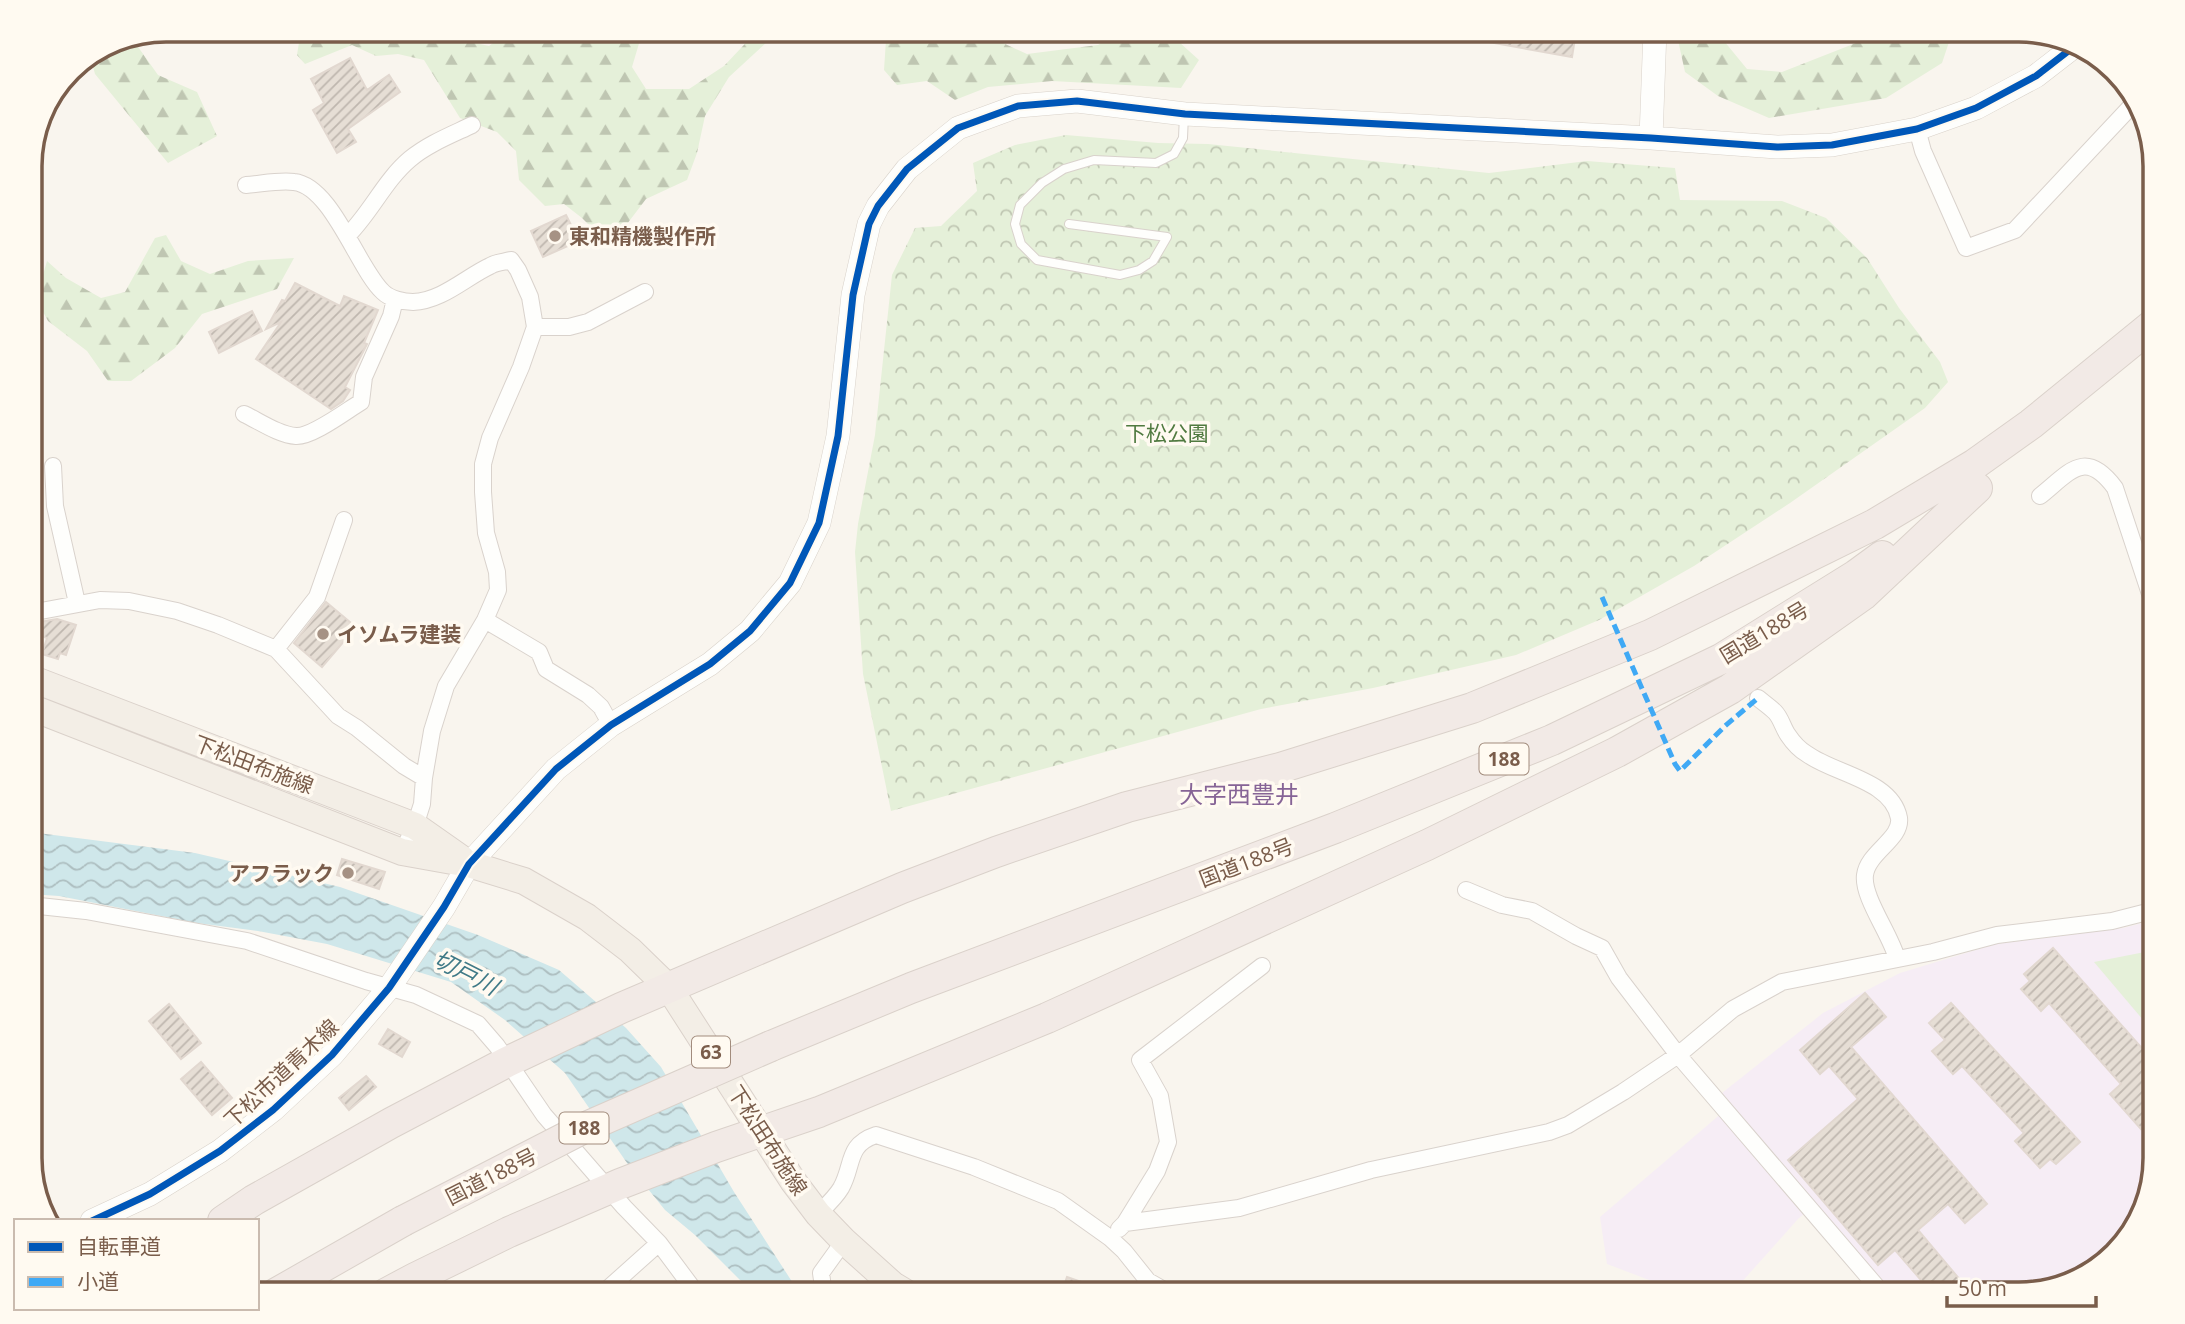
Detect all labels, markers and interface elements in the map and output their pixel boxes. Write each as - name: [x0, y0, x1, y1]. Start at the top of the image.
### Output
- place label: 東和精機製作所: [569, 222, 716, 250]
- marker: 東和精機製作所: [547, 228, 563, 244]
- park label: 下松公園: [1125, 419, 1209, 447]
- street label: 国道188号: [1714, 594, 1814, 670]
- place label: イソムラ建装: [337, 620, 462, 648]
- marker: イソムラ建装: [315, 626, 331, 642]
- street label: 下松田布施線: [190, 728, 318, 800]
- road number: 188: [1480, 744, 1528, 774]
- district label: 大字西豊井: [1179, 777, 1299, 810]
- street label: 国道188号: [1195, 831, 1297, 893]
- place label: アフラック: [229, 859, 334, 887]
- marker: アフラック: [340, 865, 356, 881]
- water label: 切戸川: [428, 942, 507, 1003]
- street label: 下松市道青木線: [218, 1013, 344, 1133]
- road number: 63: [692, 1036, 730, 1068]
- street label: 下松田布施線: [722, 1080, 814, 1200]
- road number: 188: [560, 1112, 608, 1144]
- street label: 国道188号: [441, 1141, 541, 1211]
- legend: [14, 1219, 259, 1310]
- text: 自転車道: [77, 1232, 161, 1260]
- scale bar: [1947, 1264, 2096, 1308]
- text: 小道: [77, 1267, 119, 1295]
- text: 50 m: [1958, 1274, 2007, 1302]

